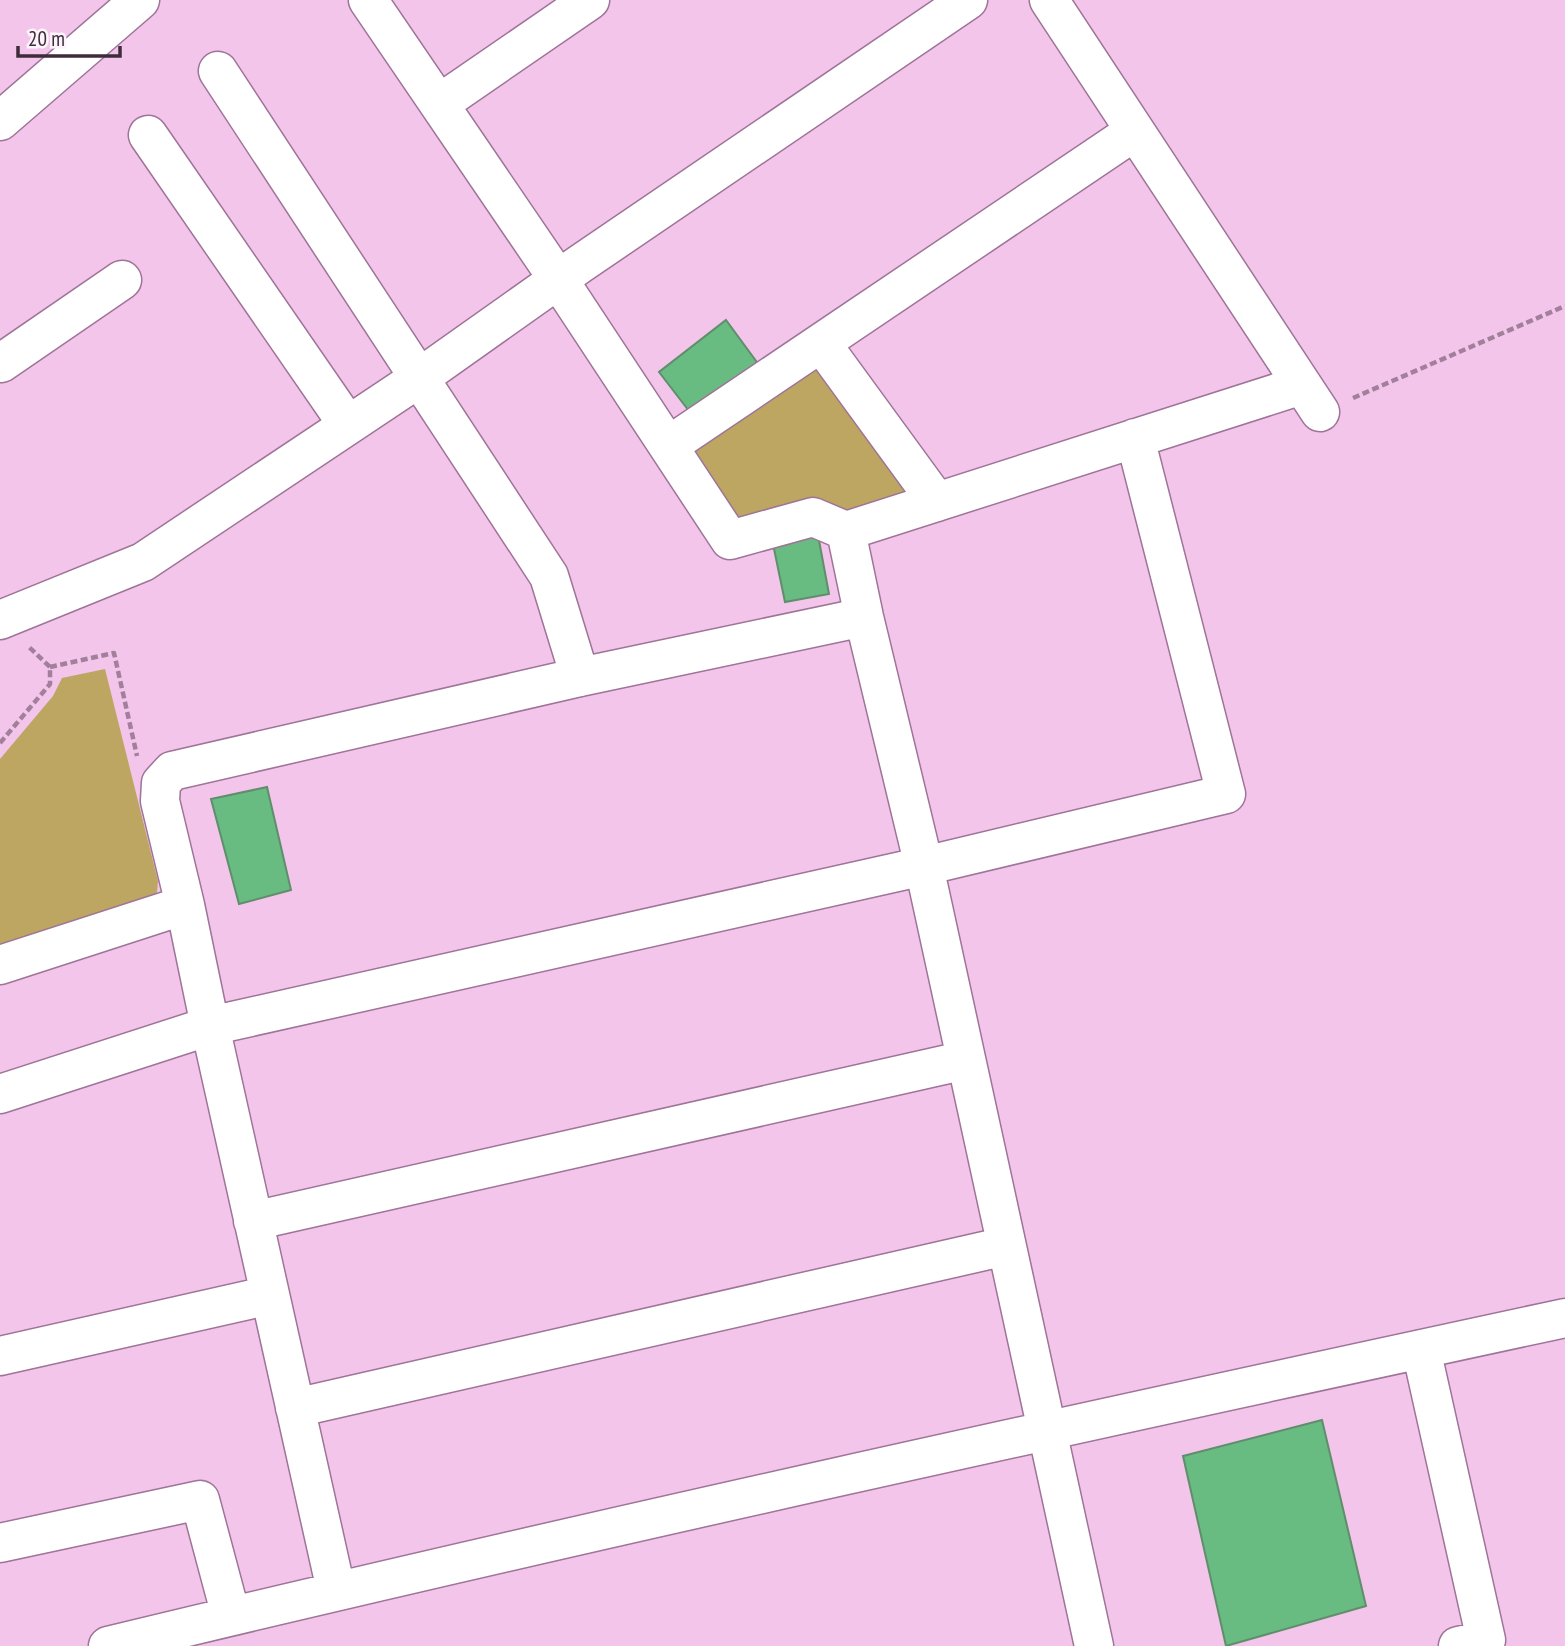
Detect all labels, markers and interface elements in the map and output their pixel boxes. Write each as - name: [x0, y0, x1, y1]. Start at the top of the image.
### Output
- scale bar: [18, 14, 119, 58]
- text: 20 m: [28, 25, 65, 52]

